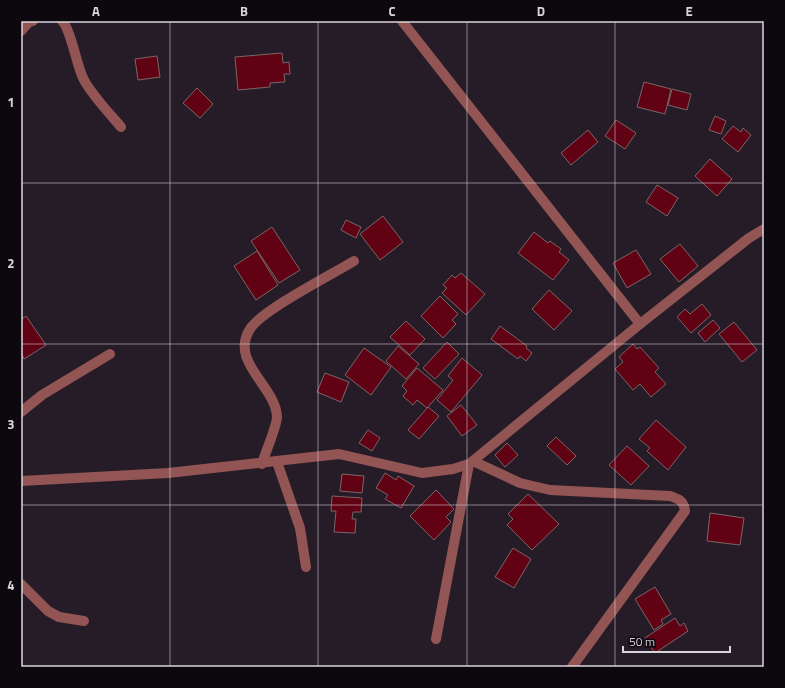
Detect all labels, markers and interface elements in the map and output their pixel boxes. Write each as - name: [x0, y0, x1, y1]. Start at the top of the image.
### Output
- text: A: [92, 1, 100, 21]
- text: B: [240, 1, 248, 21]
- text: C: [388, 1, 396, 21]
- text: D: [537, 1, 545, 21]
- text: E: [685, 1, 693, 21]
- text: 1: [7, 92, 15, 112]
- text: 2: [7, 253, 15, 273]
- text: 3: [7, 414, 15, 434]
- text: 4: [7, 575, 15, 595]
- scale bar: [623, 628, 730, 654]
- text: 50 m: [629, 632, 655, 651]

